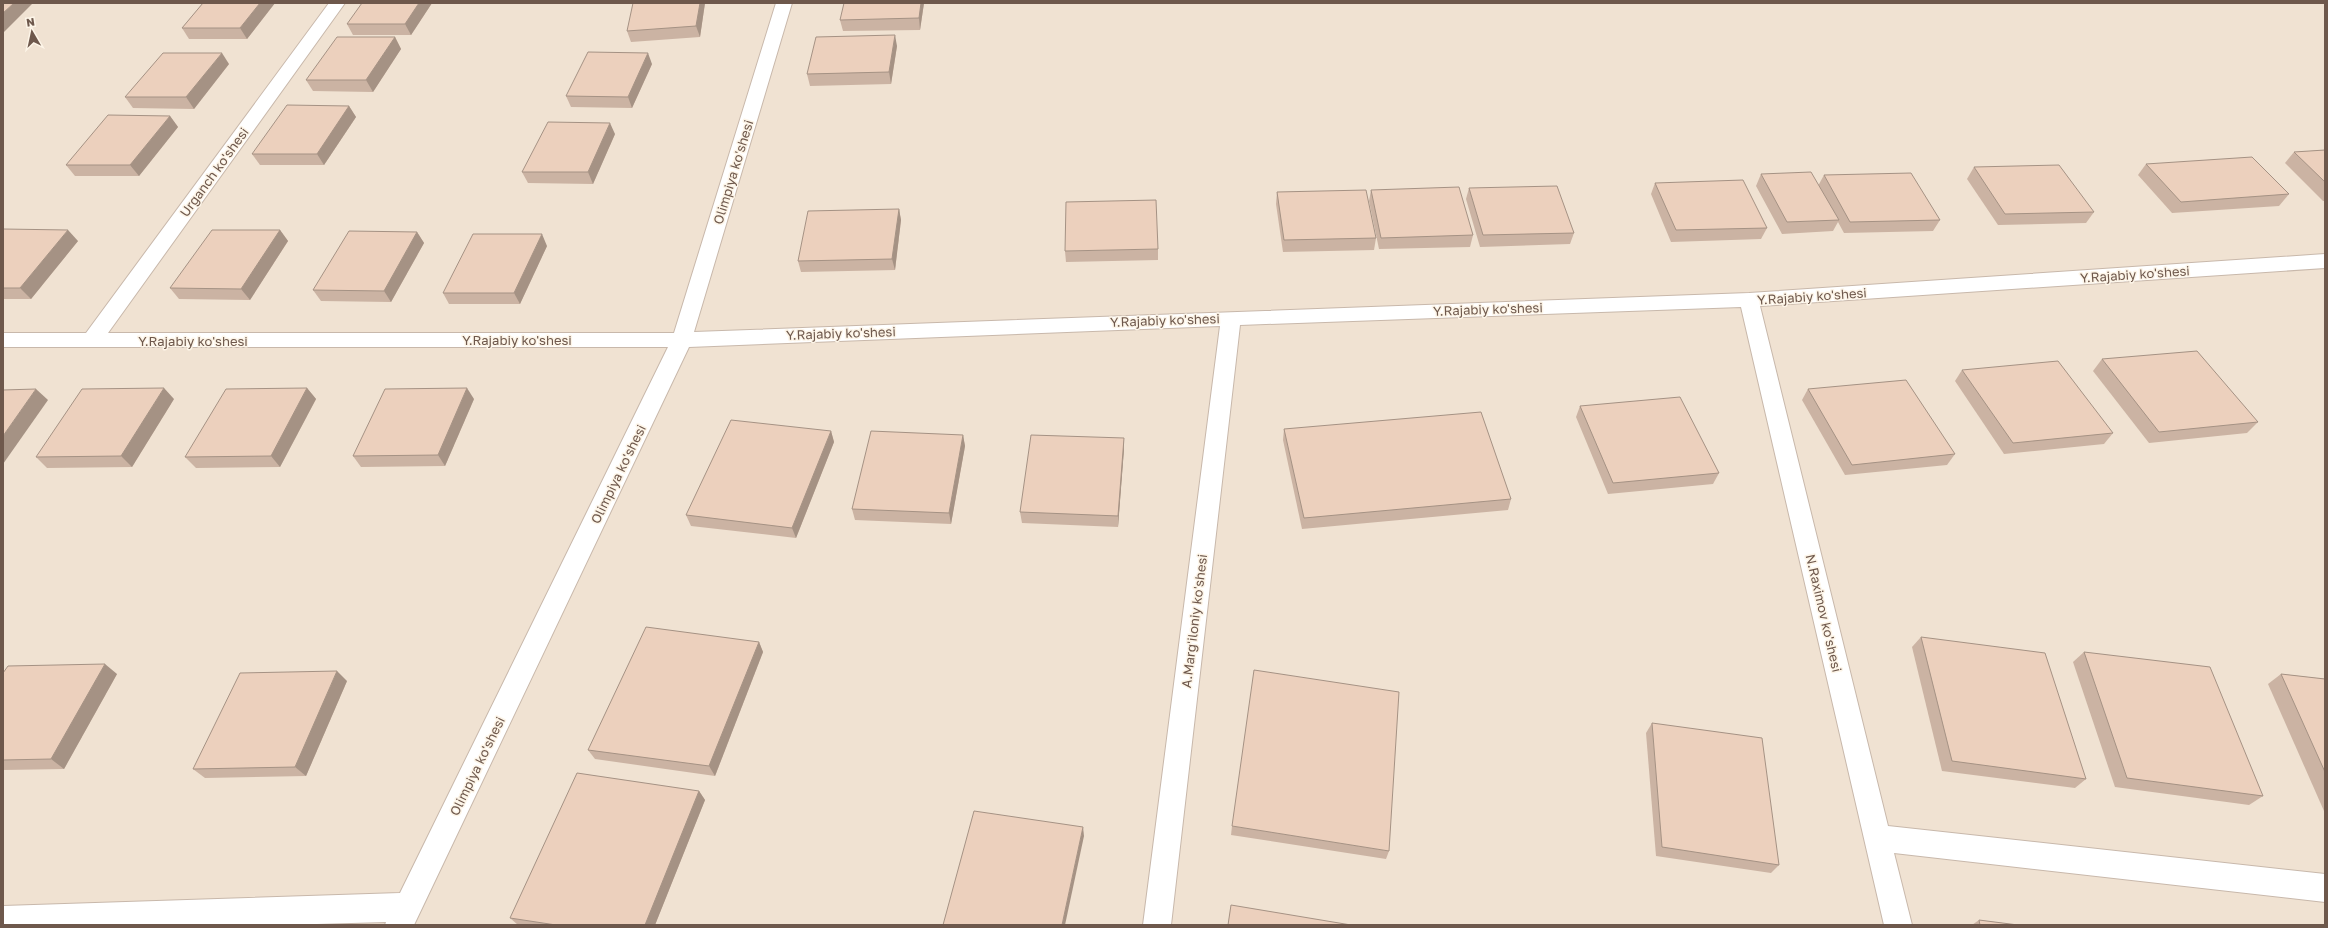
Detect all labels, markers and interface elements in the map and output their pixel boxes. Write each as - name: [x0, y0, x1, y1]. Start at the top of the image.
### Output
- north arrow: [12, 12, 52, 52]
- text: N: [25, 15, 36, 29]
- street label: Olimpiya ko'shesi: [710, 118, 756, 226]
- street label: Urganch ko'shesi: [176, 124, 252, 220]
- street label: Y.Rajabiy ko'shesi: [2080, 262, 2190, 286]
- street label: Y.Rajabiy ko'shesi: [1757, 284, 1867, 308]
- street label: Y.Rajabiy ko'shesi: [1433, 299, 1543, 319]
- street label: Y.Rajabiy ko'shesi: [1110, 310, 1220, 330]
- street label: Y.Rajabiy ko'shesi: [786, 323, 896, 343]
- street label: Y.Rajabiy ko'shesi: [462, 332, 572, 348]
- street label: Y.Rajabiy ko'shesi: [138, 333, 248, 349]
- street label: Olimpiya ko'shesi: [587, 422, 649, 526]
- street label: A.Marg'iloniy ko'shesi: [1178, 553, 1210, 689]
- street label: N.Raximov ko'shesi: [1803, 553, 1845, 673]
- street label: Olimpiya ko'shesi: [446, 714, 508, 818]

